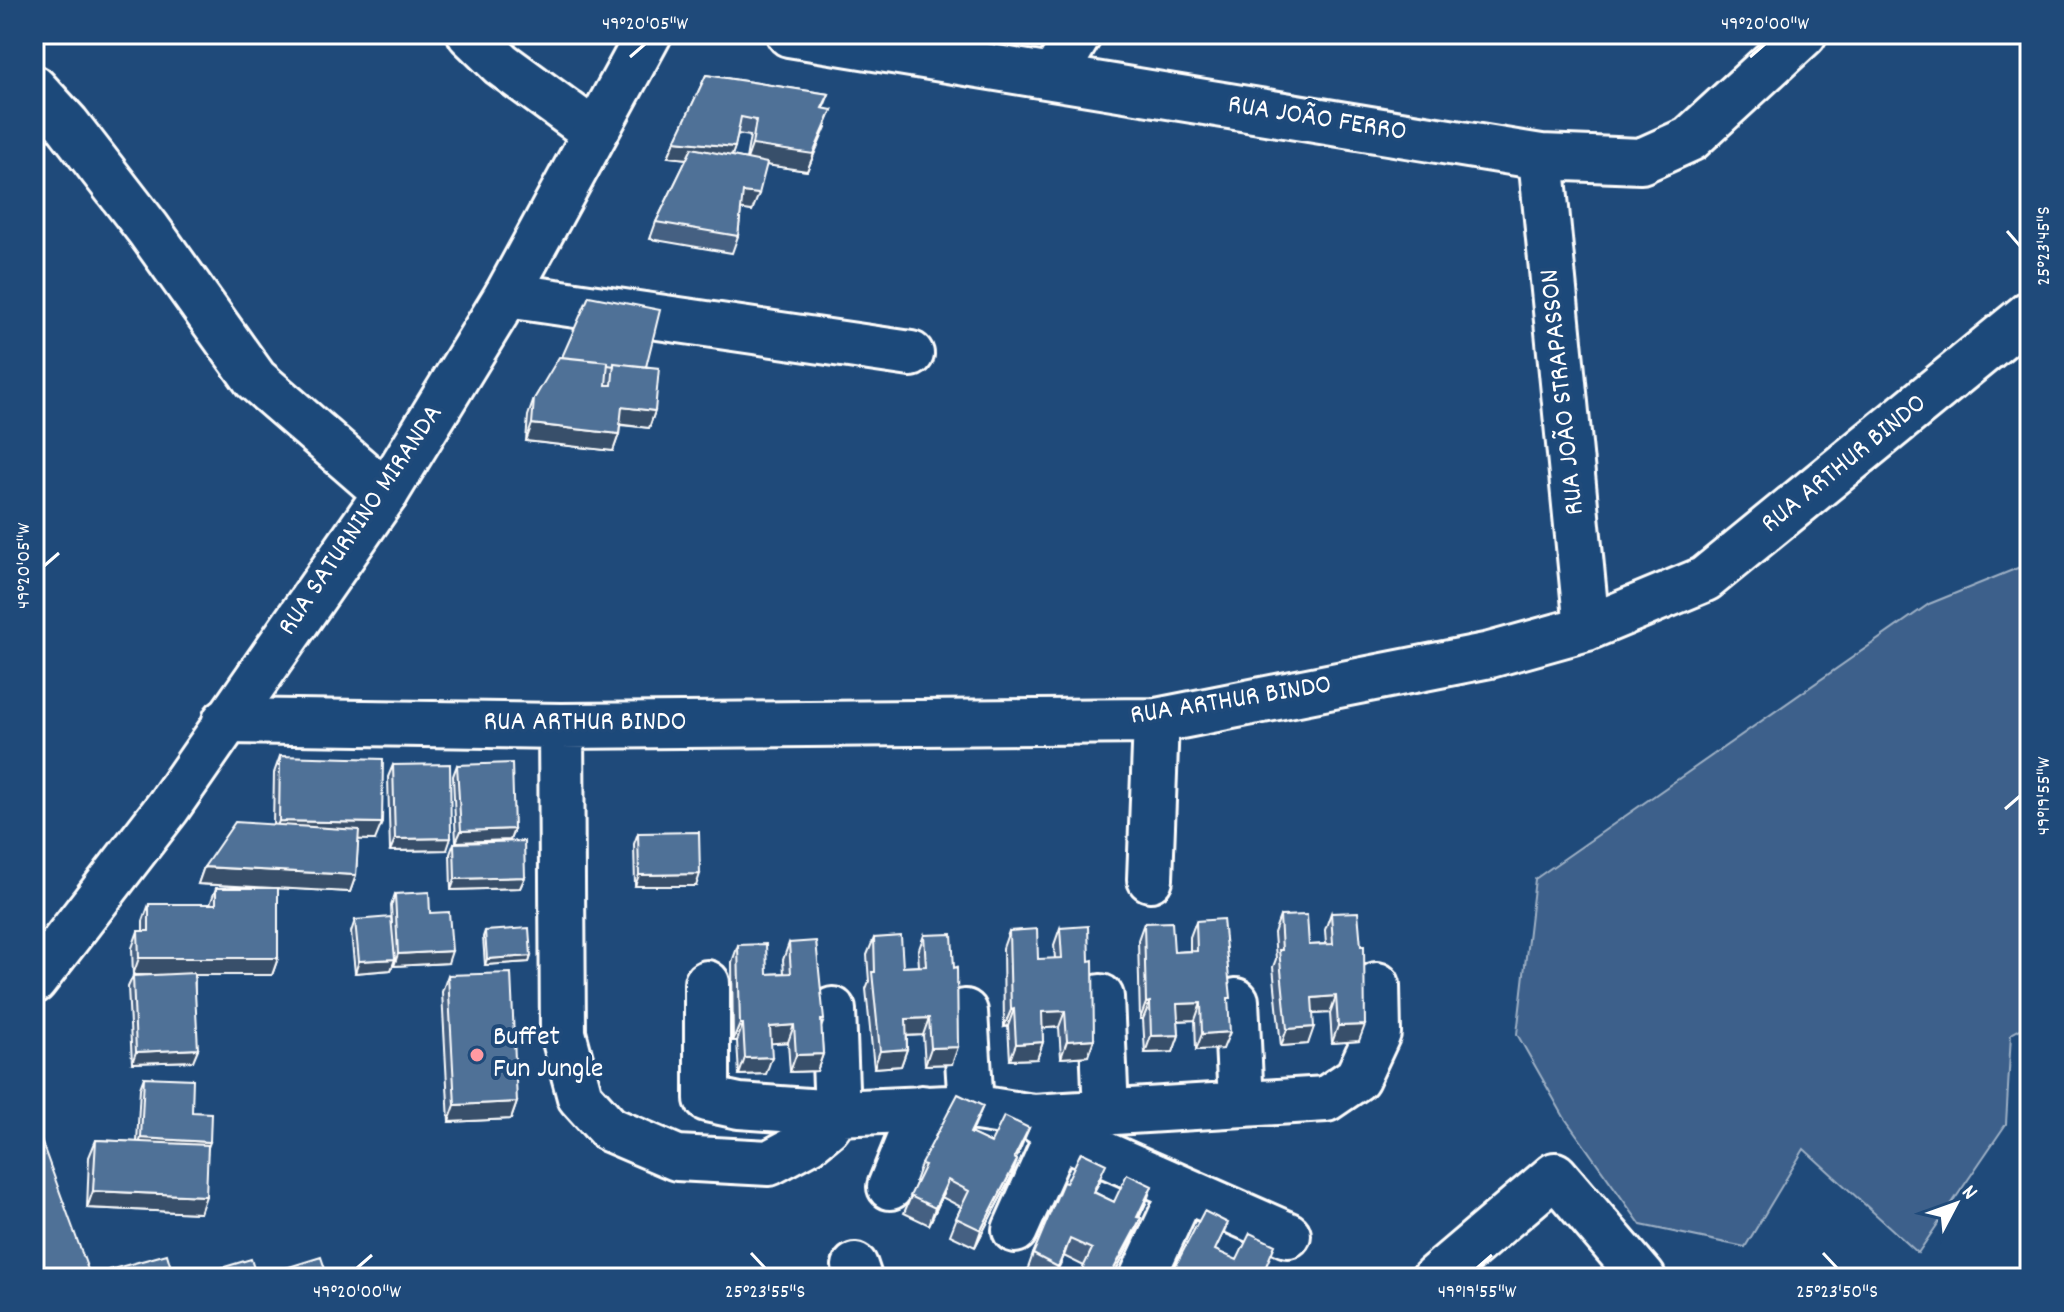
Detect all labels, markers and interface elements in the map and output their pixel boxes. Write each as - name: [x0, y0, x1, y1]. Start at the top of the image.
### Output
- text: 49°20'05"W: [602, 11, 689, 39]
- text: 49°20'00"W: [1721, 11, 1809, 39]
- street label: RUA JOÃO FERRO: [1225, 86, 1409, 154]
- text: 25°23'45"S: [2031, 206, 2059, 286]
- street label: RUA JOÃO STRAPASSON: [1531, 267, 1597, 517]
- street label: RUA ARTHUR BINDO: [1753, 386, 1937, 544]
- street label: RUA SATURNINO MIRANDA: [270, 397, 454, 645]
- text: 49°20'05"W: [11, 522, 39, 609]
- street label: RUA ARTHUR BINDO: [1128, 666, 1334, 738]
- street label: RUA ARTHUR BINDO: [483, 704, 687, 744]
- text: 49°19'55"W: [2031, 756, 2059, 835]
- place label: Buffet Fun Jungle: [493, 1019, 603, 1091]
- marker: Buffet Fun Jungle: [468, 1046, 486, 1064]
- north arrow: [1916, 1164, 1996, 1244]
- text: N: [1953, 1179, 1984, 1208]
- text: 49°20'00"W: [313, 1279, 401, 1307]
- text: 25°23'55"S: [725, 1279, 805, 1307]
- text: 49°19'55"W: [1438, 1279, 1517, 1307]
- text: 25°23'50"S: [1796, 1279, 1878, 1307]

